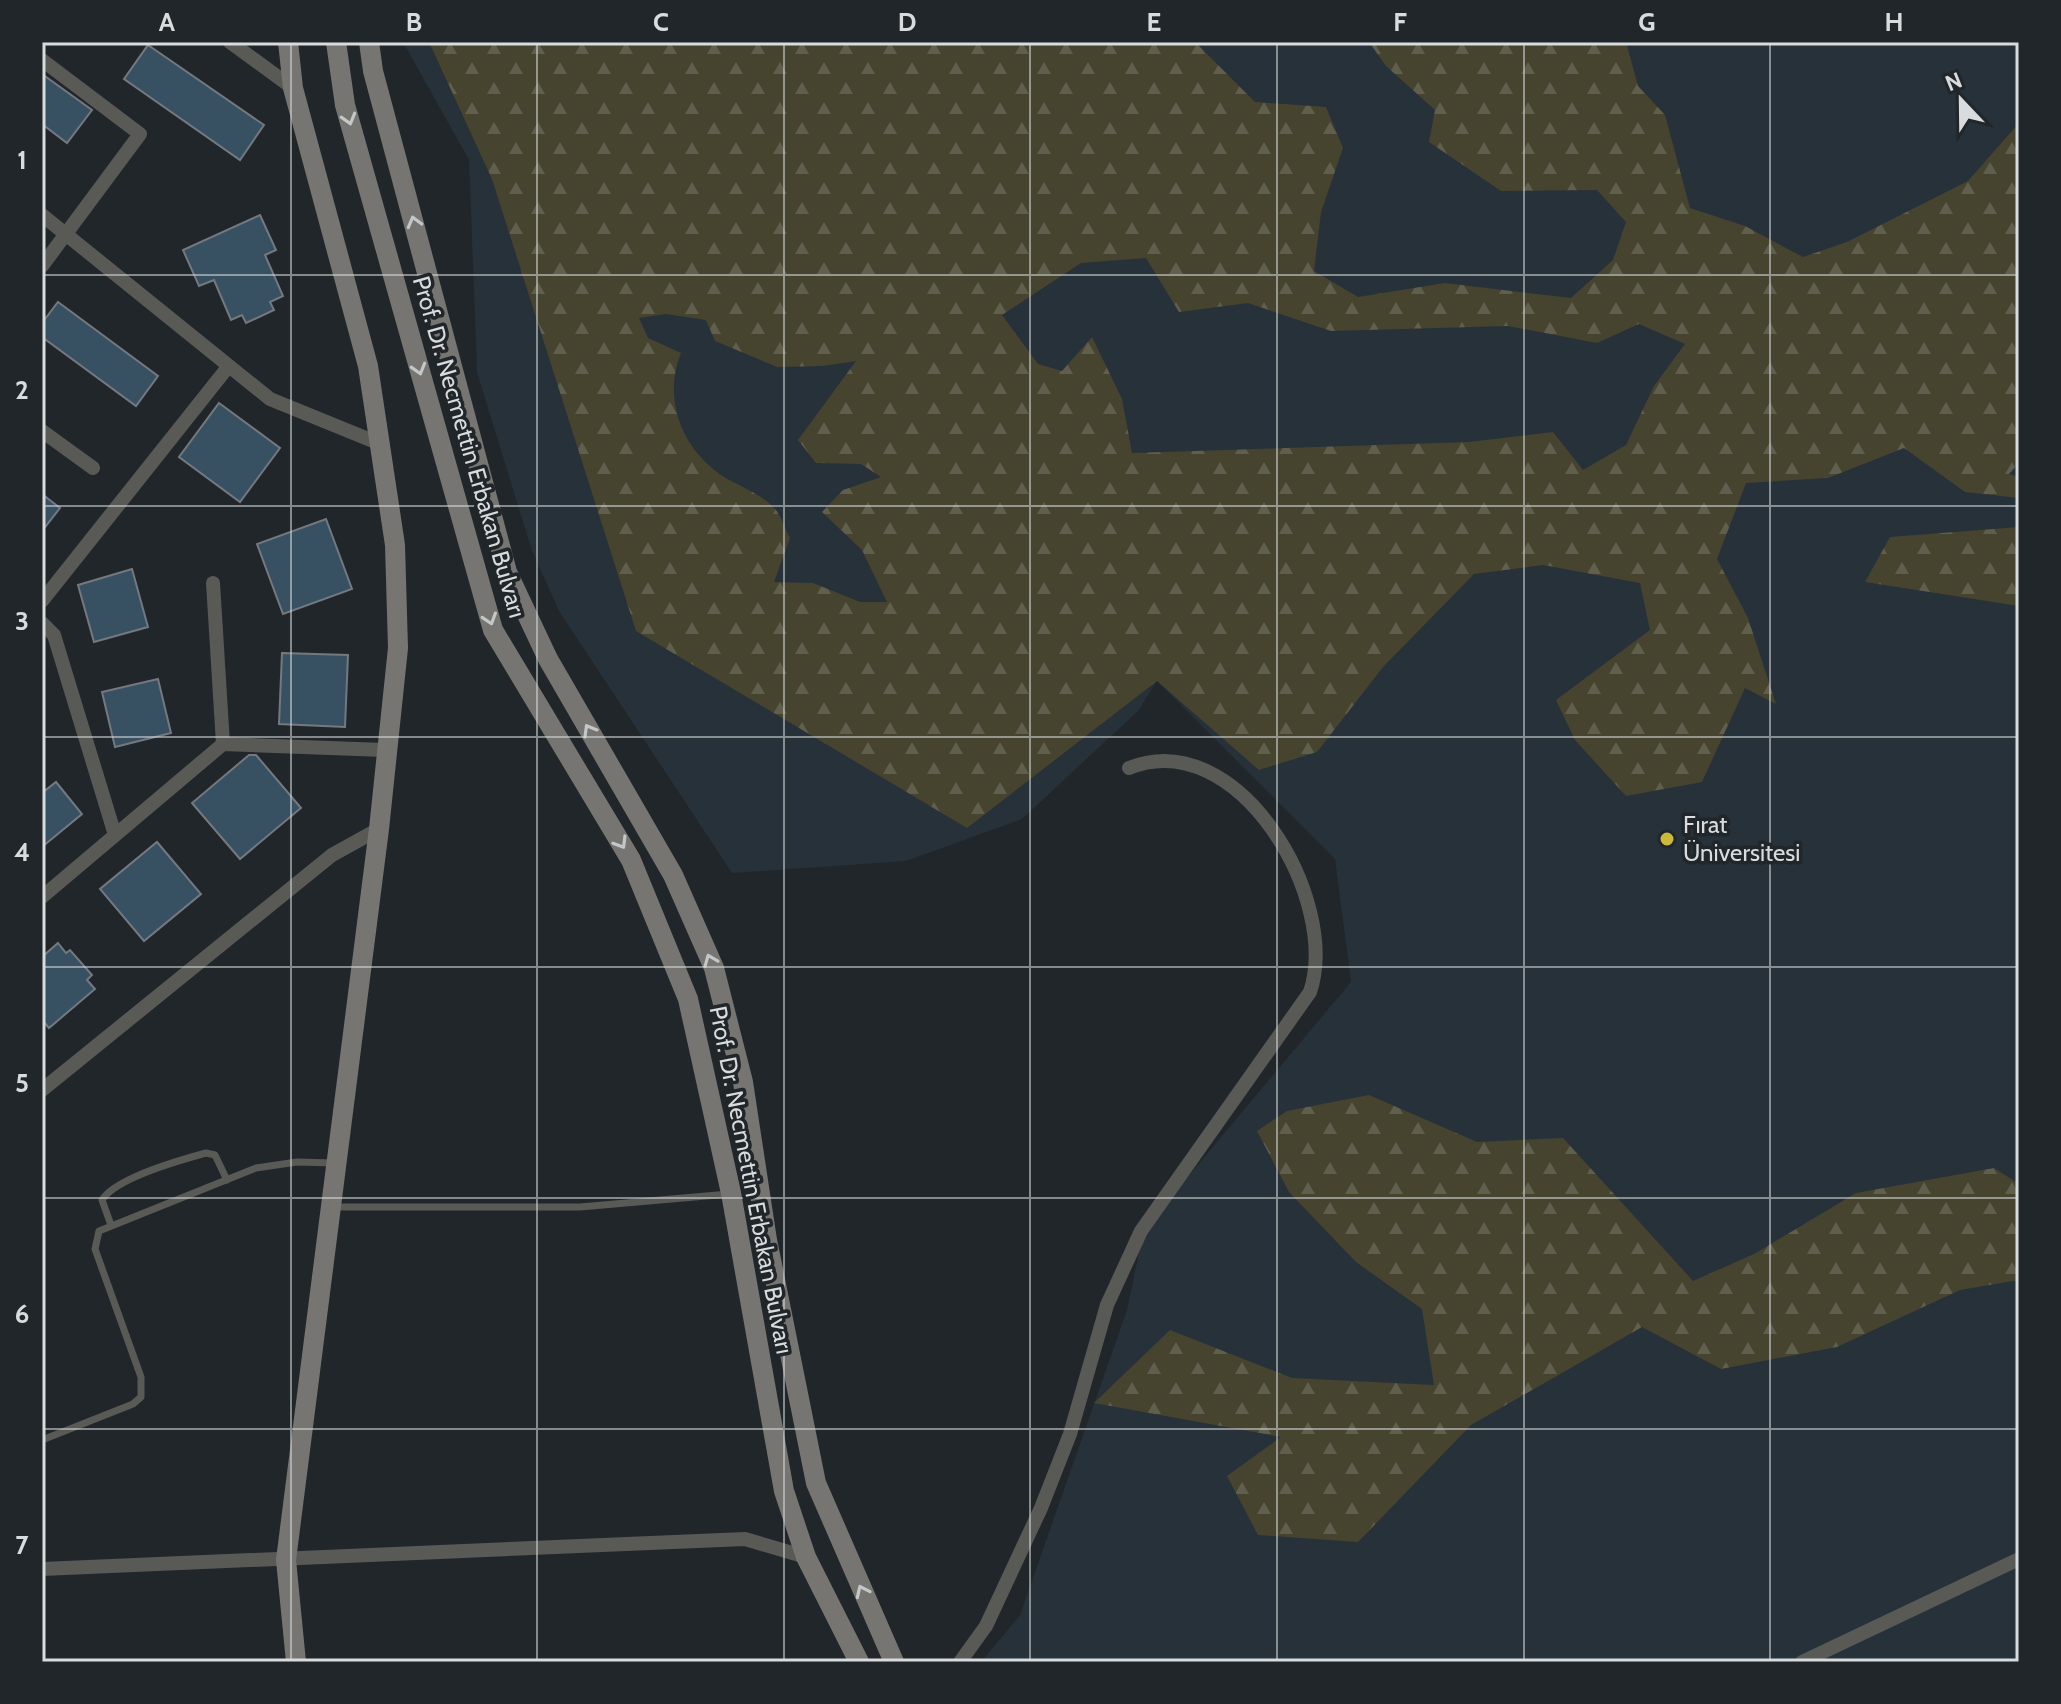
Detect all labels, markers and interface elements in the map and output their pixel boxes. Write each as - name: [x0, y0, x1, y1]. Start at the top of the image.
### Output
- text: A: [159, 6, 176, 38]
- text: B: [406, 6, 422, 38]
- text: C: [653, 6, 669, 38]
- text: D: [898, 6, 916, 38]
- text: E: [1147, 6, 1161, 38]
- text: F: [1393, 6, 1407, 38]
- text: G: [1638, 6, 1656, 38]
- text: H: [1885, 6, 1903, 38]
- north arrow: [1921, 60, 2001, 140]
- text: N: [1941, 66, 1966, 97]
- one-way arrow: [339, 111, 356, 125]
- text: 1: [17, 144, 27, 176]
- one-way arrow: [407, 216, 424, 230]
- street label: Prof. Dr. Necmettin Erbakan Bulvarı: [407, 273, 532, 621]
- one-way arrow: [409, 362, 426, 376]
- text: 2: [15, 374, 29, 406]
- text: 3: [15, 605, 29, 637]
- one-way arrow: [481, 612, 497, 626]
- one-way arrow: [583, 724, 599, 739]
- place label: Fırat Üniversitesi: [1683, 810, 1800, 867]
- marker: Fırat Üniversitesi: [1658, 830, 1676, 848]
- one-way arrow: [611, 834, 627, 849]
- text: 4: [14, 836, 30, 868]
- one-way arrow: [703, 954, 720, 968]
- street label: Prof. Dr. Necmettin Erbakan Bulvarı: [703, 1003, 799, 1356]
- text: 5: [15, 1067, 29, 1099]
- text: 6: [15, 1298, 29, 1330]
- text: 7: [15, 1529, 29, 1561]
- one-way arrow: [856, 1585, 872, 1599]

